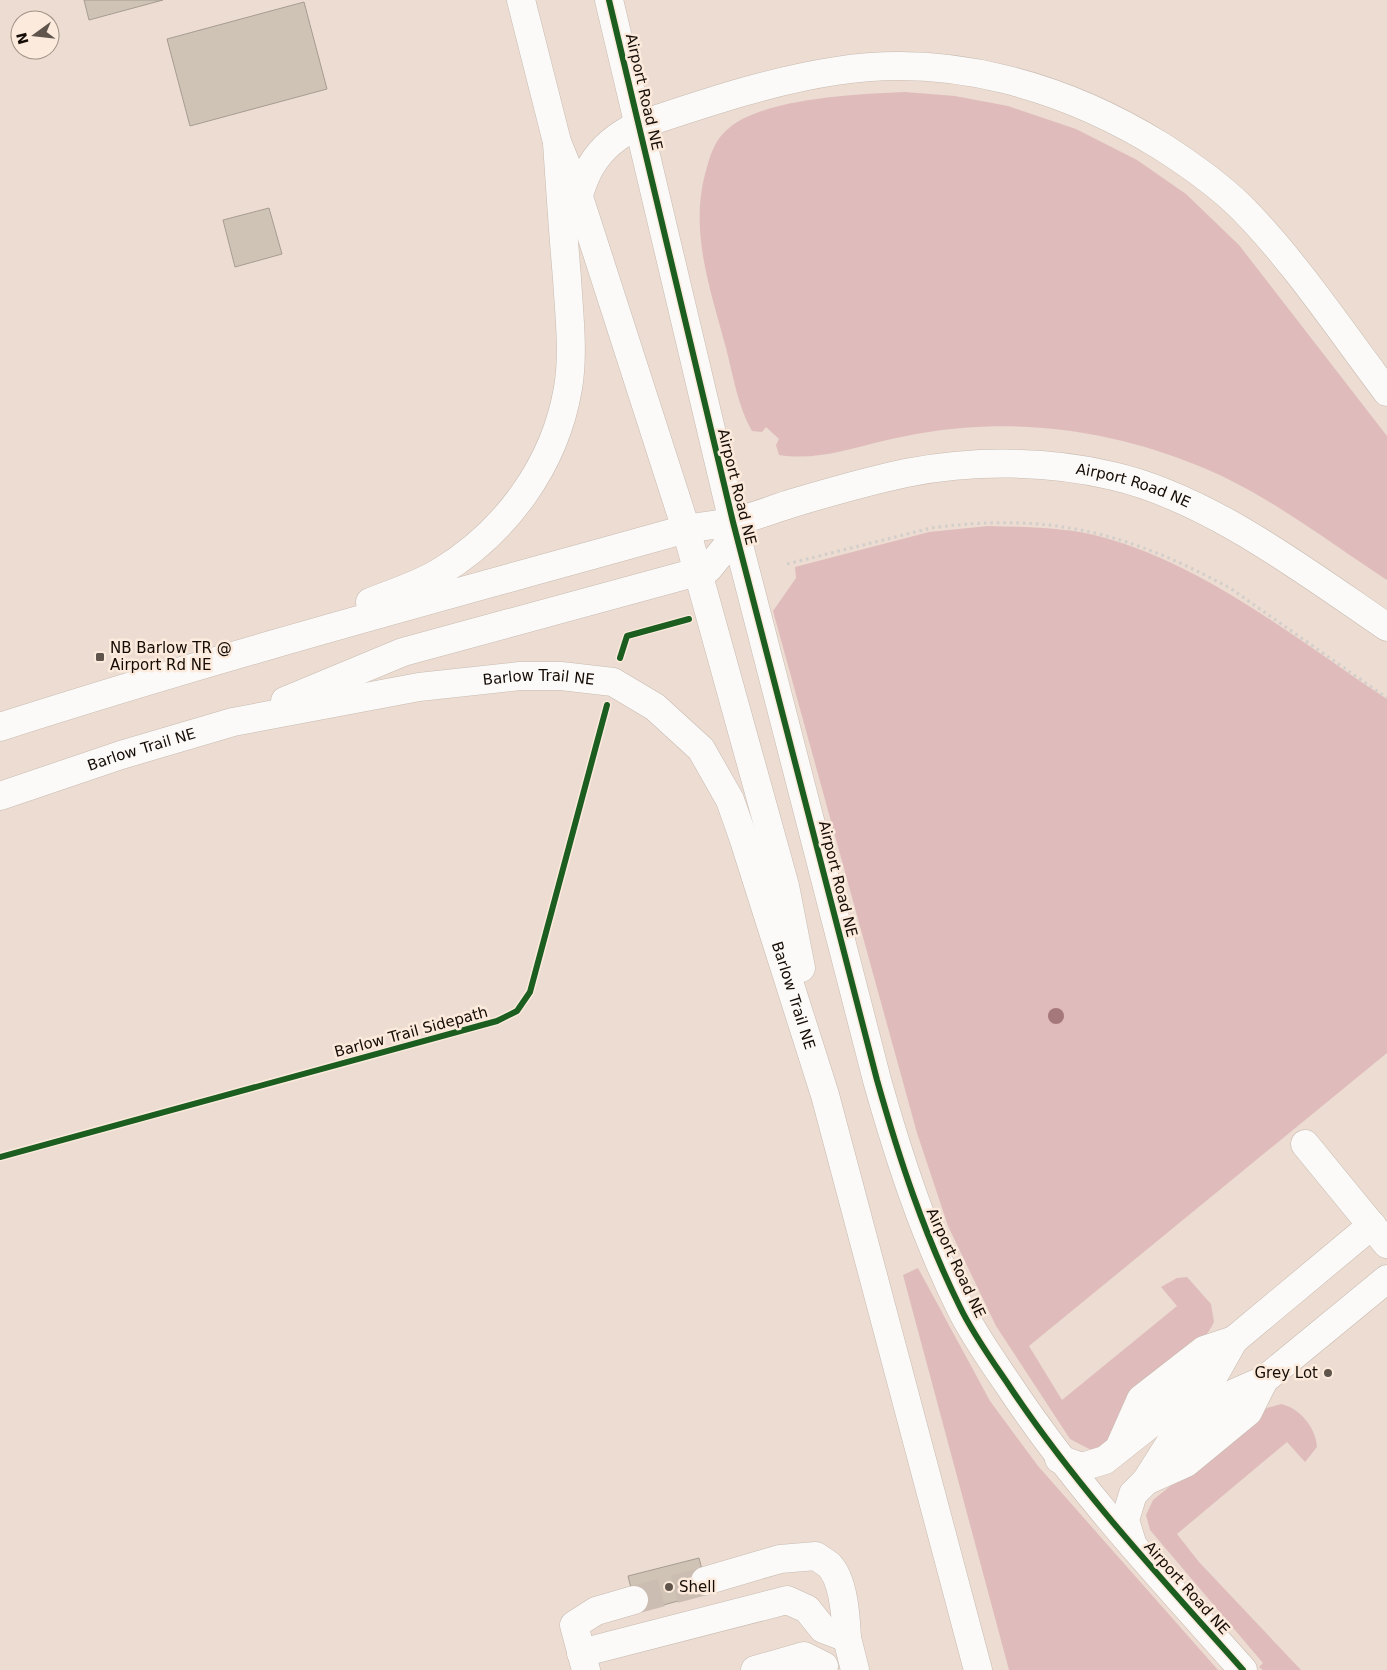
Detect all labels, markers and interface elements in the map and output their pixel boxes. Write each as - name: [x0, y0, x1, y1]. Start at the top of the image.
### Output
- north arrow: [10, 10, 60, 60]
- text: N: [13, 31, 32, 46]
- street label: Airport Road NE: [622, 32, 666, 152]
- street label: Airport Road NE: [714, 427, 760, 547]
- street label: Airport Road NE: [1075, 460, 1194, 512]
- place label: NB Barlow TR @ Airport Rd NE: [110, 639, 232, 674]
- marker: NB Barlow TR @ Airport Rd NE: [94, 651, 106, 663]
- street label: Barlow Trail NE: [482, 667, 596, 689]
- street label: Barlow Trail NE: [85, 724, 198, 775]
- street label: Airport Road NE: [815, 819, 861, 939]
- street label: Barlow Trail NE: [768, 939, 819, 1052]
- street label: Barlow Trail Sidepath: [332, 1003, 490, 1061]
- street label: Airport Road NE: [923, 1205, 989, 1321]
- place label: Grey Lot: [1255, 1364, 1318, 1382]
- marker: Grey Lot: [1322, 1367, 1334, 1379]
- street label: Airport Road NE: [1140, 1538, 1234, 1638]
- place label: Shell: [679, 1578, 716, 1596]
- marker: Shell: [663, 1581, 675, 1593]

